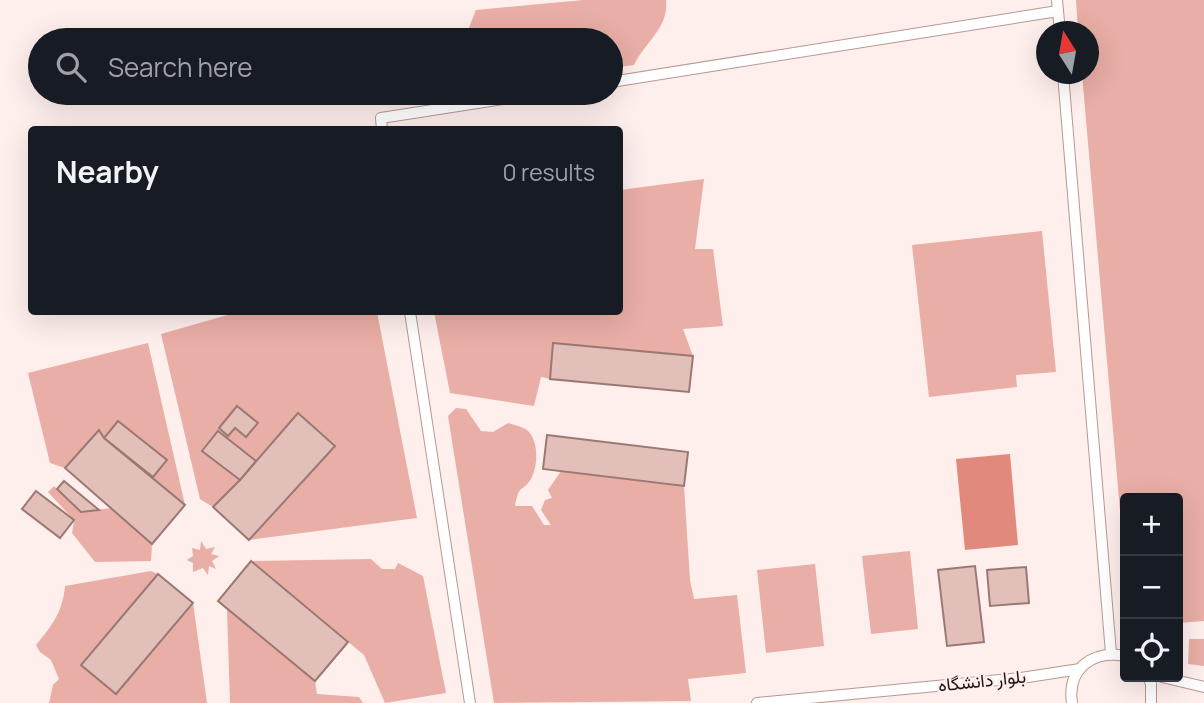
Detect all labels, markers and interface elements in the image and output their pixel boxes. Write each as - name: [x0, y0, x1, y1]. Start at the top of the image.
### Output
- north arrow: [1036, 21, 1099, 84]
- search box: [28, 28, 623, 105]
- icon: search: [52, 48, 90, 86]
- text: Search here: [108, 49, 253, 85]
- text: Nearby: [56, 151, 159, 192]
- text: 0 results: [502, 156, 595, 188]
- map controls: [1120, 493, 1183, 682]
- button: +: [1120, 493, 1183, 556]
- button: −: [1120, 556, 1183, 619]
- button: locate: [1120, 619, 1183, 682]
- street label: بلوار دانشگاه: [937, 663, 1027, 697]

